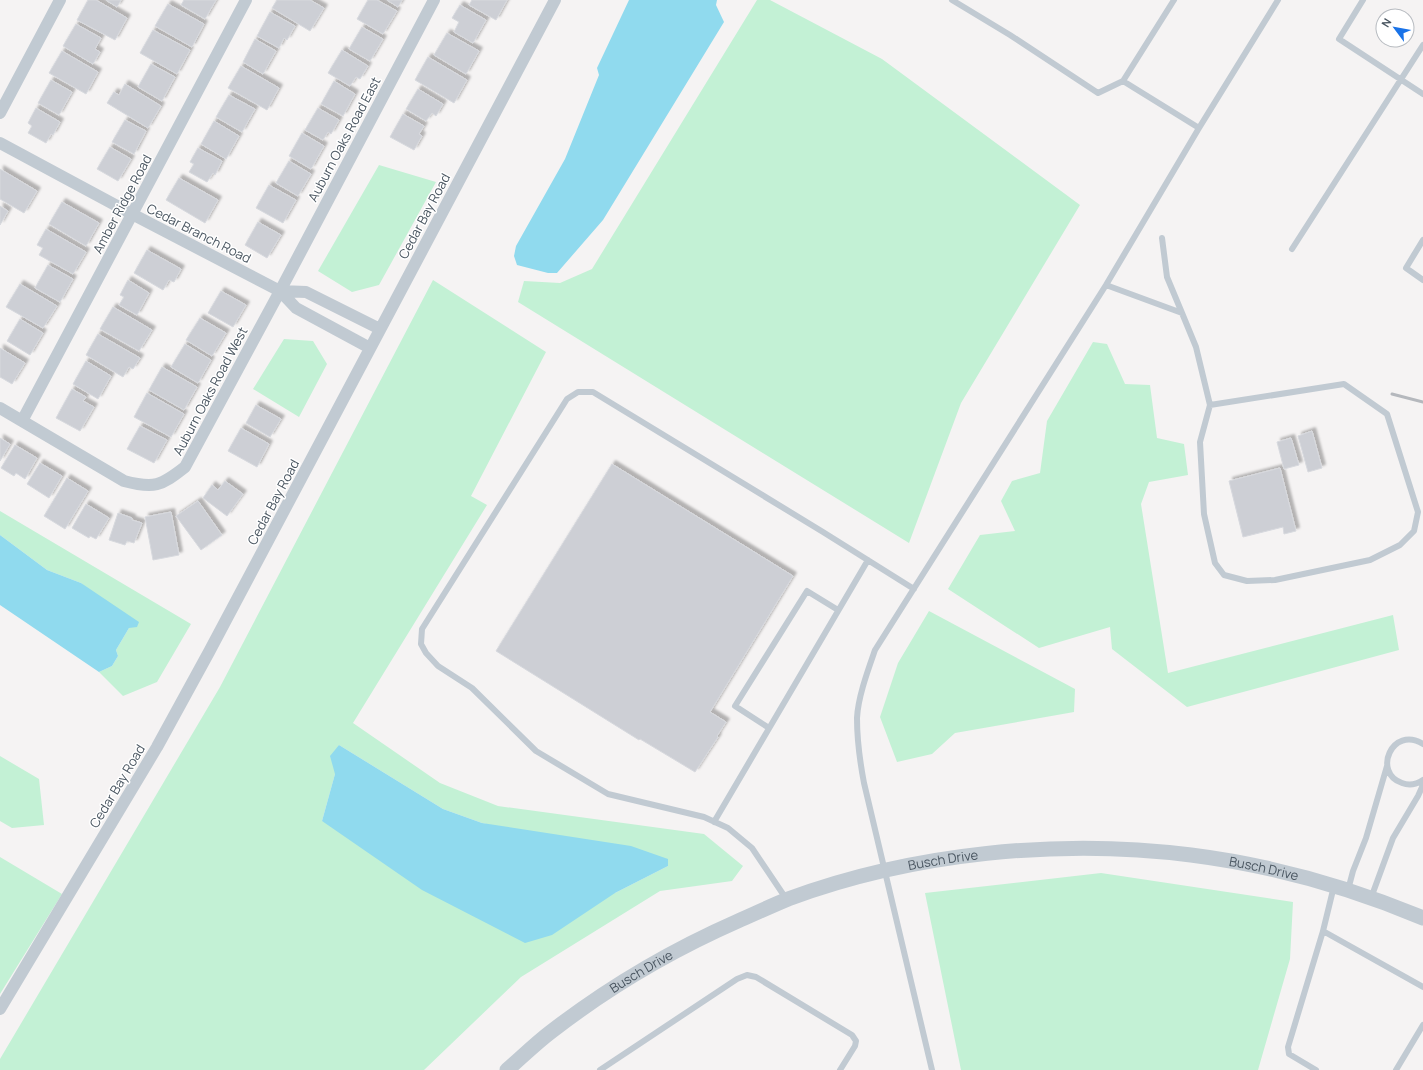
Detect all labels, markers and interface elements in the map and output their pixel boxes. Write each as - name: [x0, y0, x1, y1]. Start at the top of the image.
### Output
- north arrow: [1375, 8, 1415, 48]
- text: N: [1378, 15, 1395, 30]
- street label: Auburn Oaks Road East: [303, 73, 385, 205]
- street label: Amber Ridge Road: [88, 151, 156, 257]
- street label: Cedar Bay Road: [394, 170, 454, 262]
- street label: Cedar Branch Road: [144, 199, 254, 267]
- street label: Auburn Oaks Road West: [168, 324, 252, 458]
- street label: Cedar Bay Road: [243, 456, 303, 548]
- street label: Cedar Bay Road: [85, 741, 149, 831]
- street label: Busch Drive: [906, 845, 979, 874]
- street label: Busch Drive: [1228, 852, 1301, 885]
- street label: Busch Drive: [606, 945, 676, 997]

